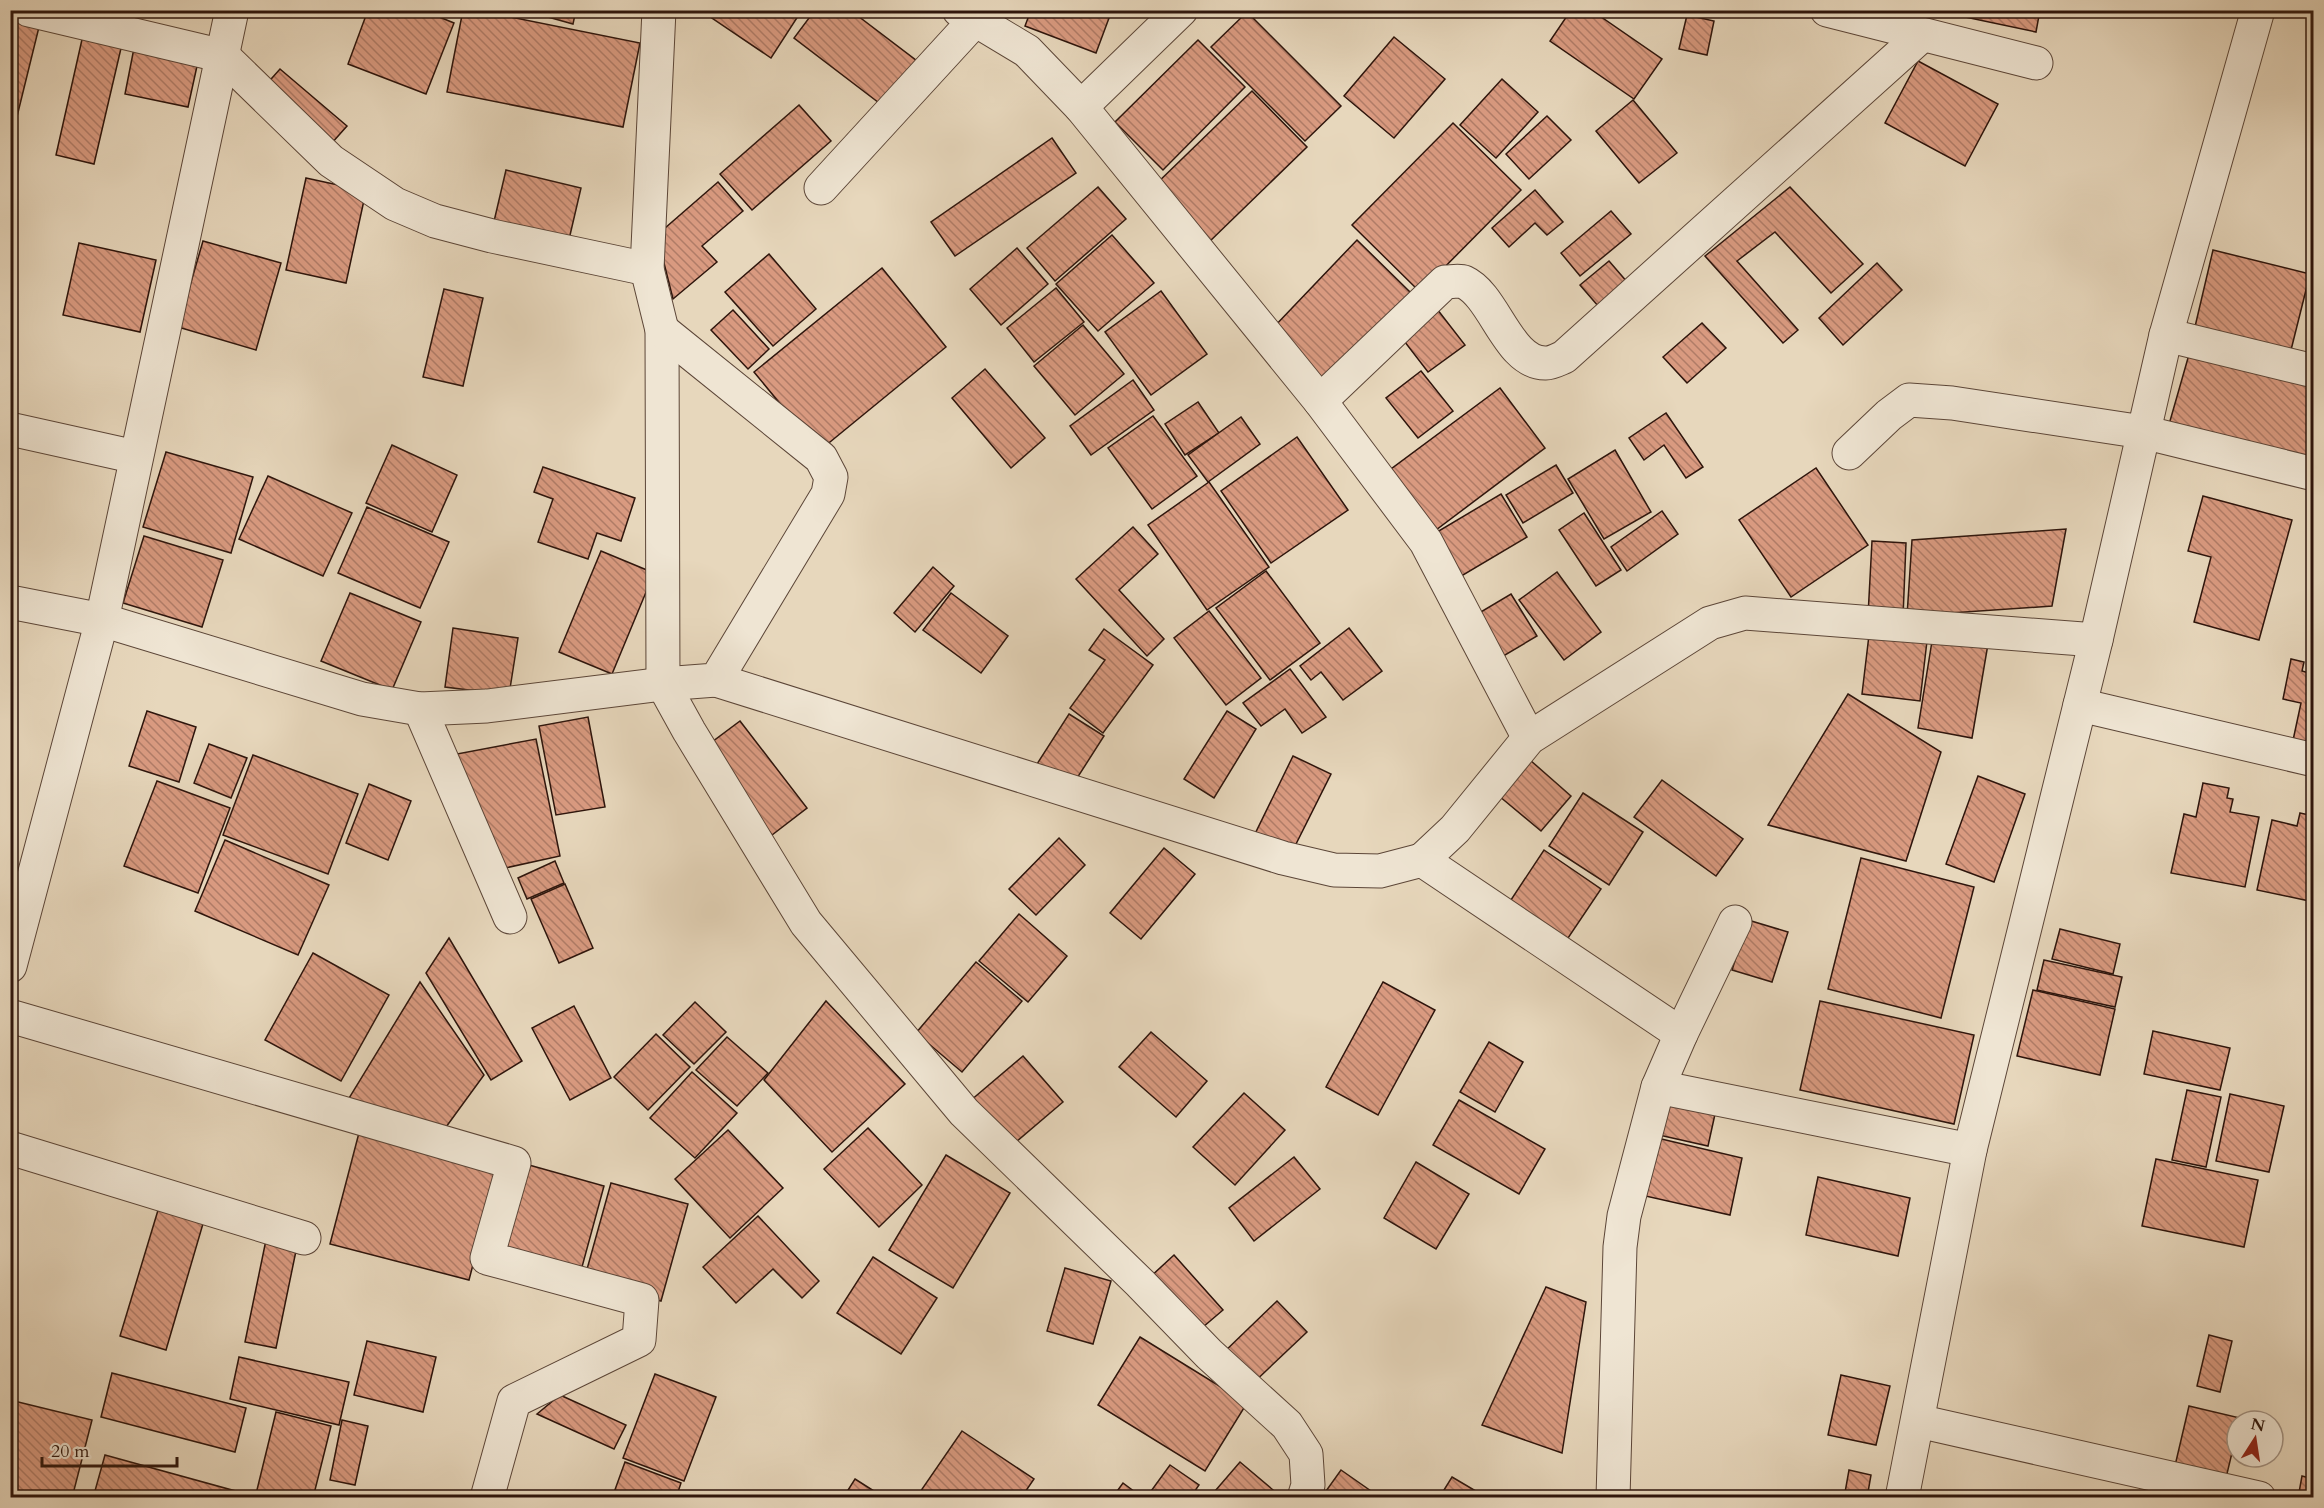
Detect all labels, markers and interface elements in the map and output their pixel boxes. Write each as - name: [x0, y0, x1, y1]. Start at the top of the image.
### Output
- north arrow: [2225, 1409, 2285, 1469]
- text: N: [2249, 1413, 2267, 1438]
- scale bar: [42, 1430, 177, 1468]
- text: 20 m: [51, 1439, 90, 1464]

